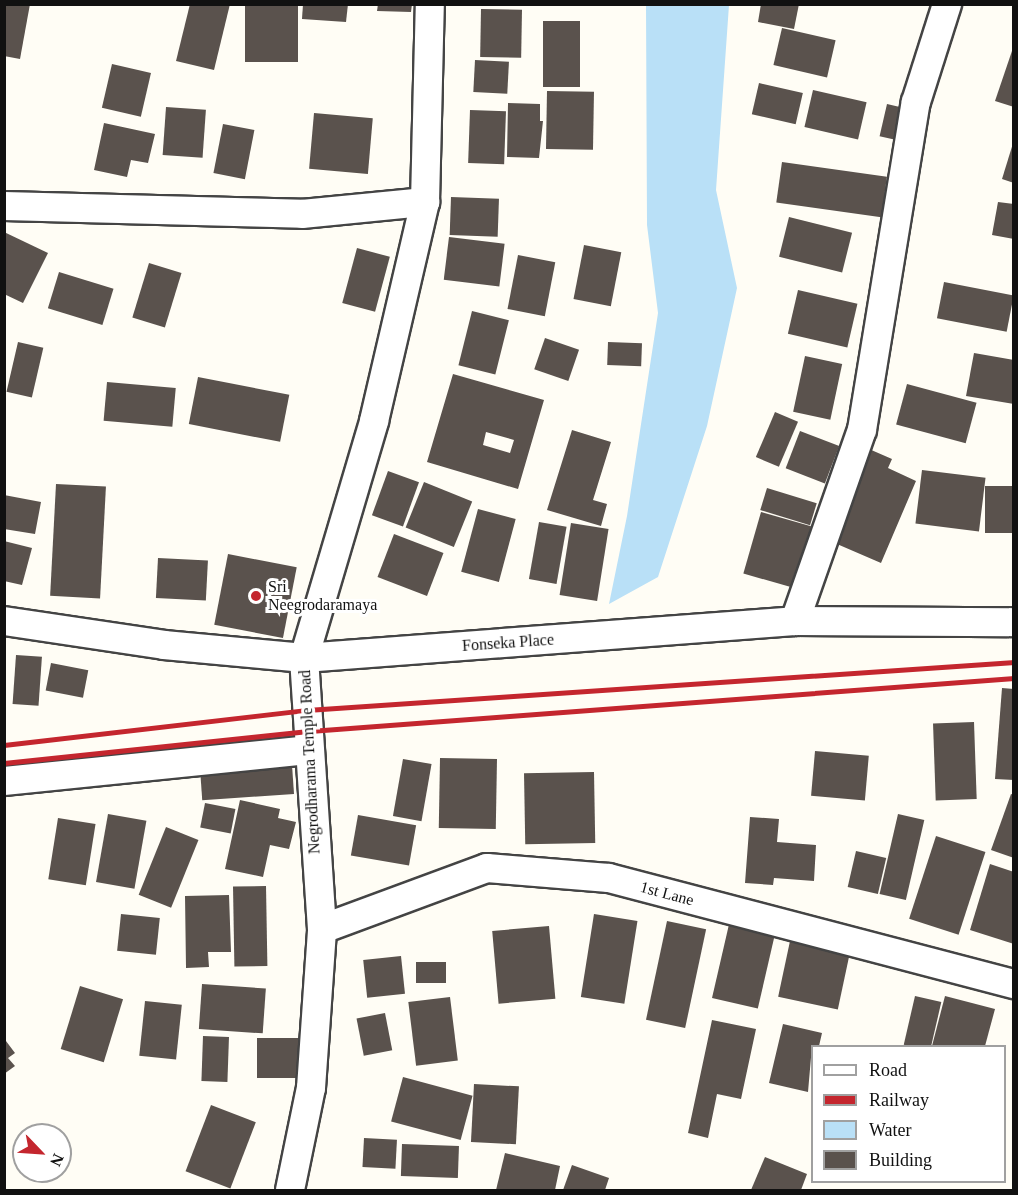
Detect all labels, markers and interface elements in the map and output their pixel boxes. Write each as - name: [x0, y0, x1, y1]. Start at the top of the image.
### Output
- place label: Sri Neegrodaramaya: [268, 577, 377, 615]
- marker: Sri Neegrodaramaya: [249, 589, 263, 603]
- street label: Fonseka Place: [461, 630, 555, 656]
- street label: Negrodharama Temple Road: [296, 669, 324, 855]
- street label: 1st Lane: [638, 878, 696, 910]
- legend: [811, 1045, 1006, 1183]
- text: Road: [869, 1060, 907, 1080]
- text: Railway: [869, 1090, 929, 1110]
- text: Water: [869, 1120, 912, 1140]
- north arrow: [12, 1123, 72, 1183]
- text: Building: [869, 1150, 932, 1170]
- text: N: [47, 1151, 67, 1169]

